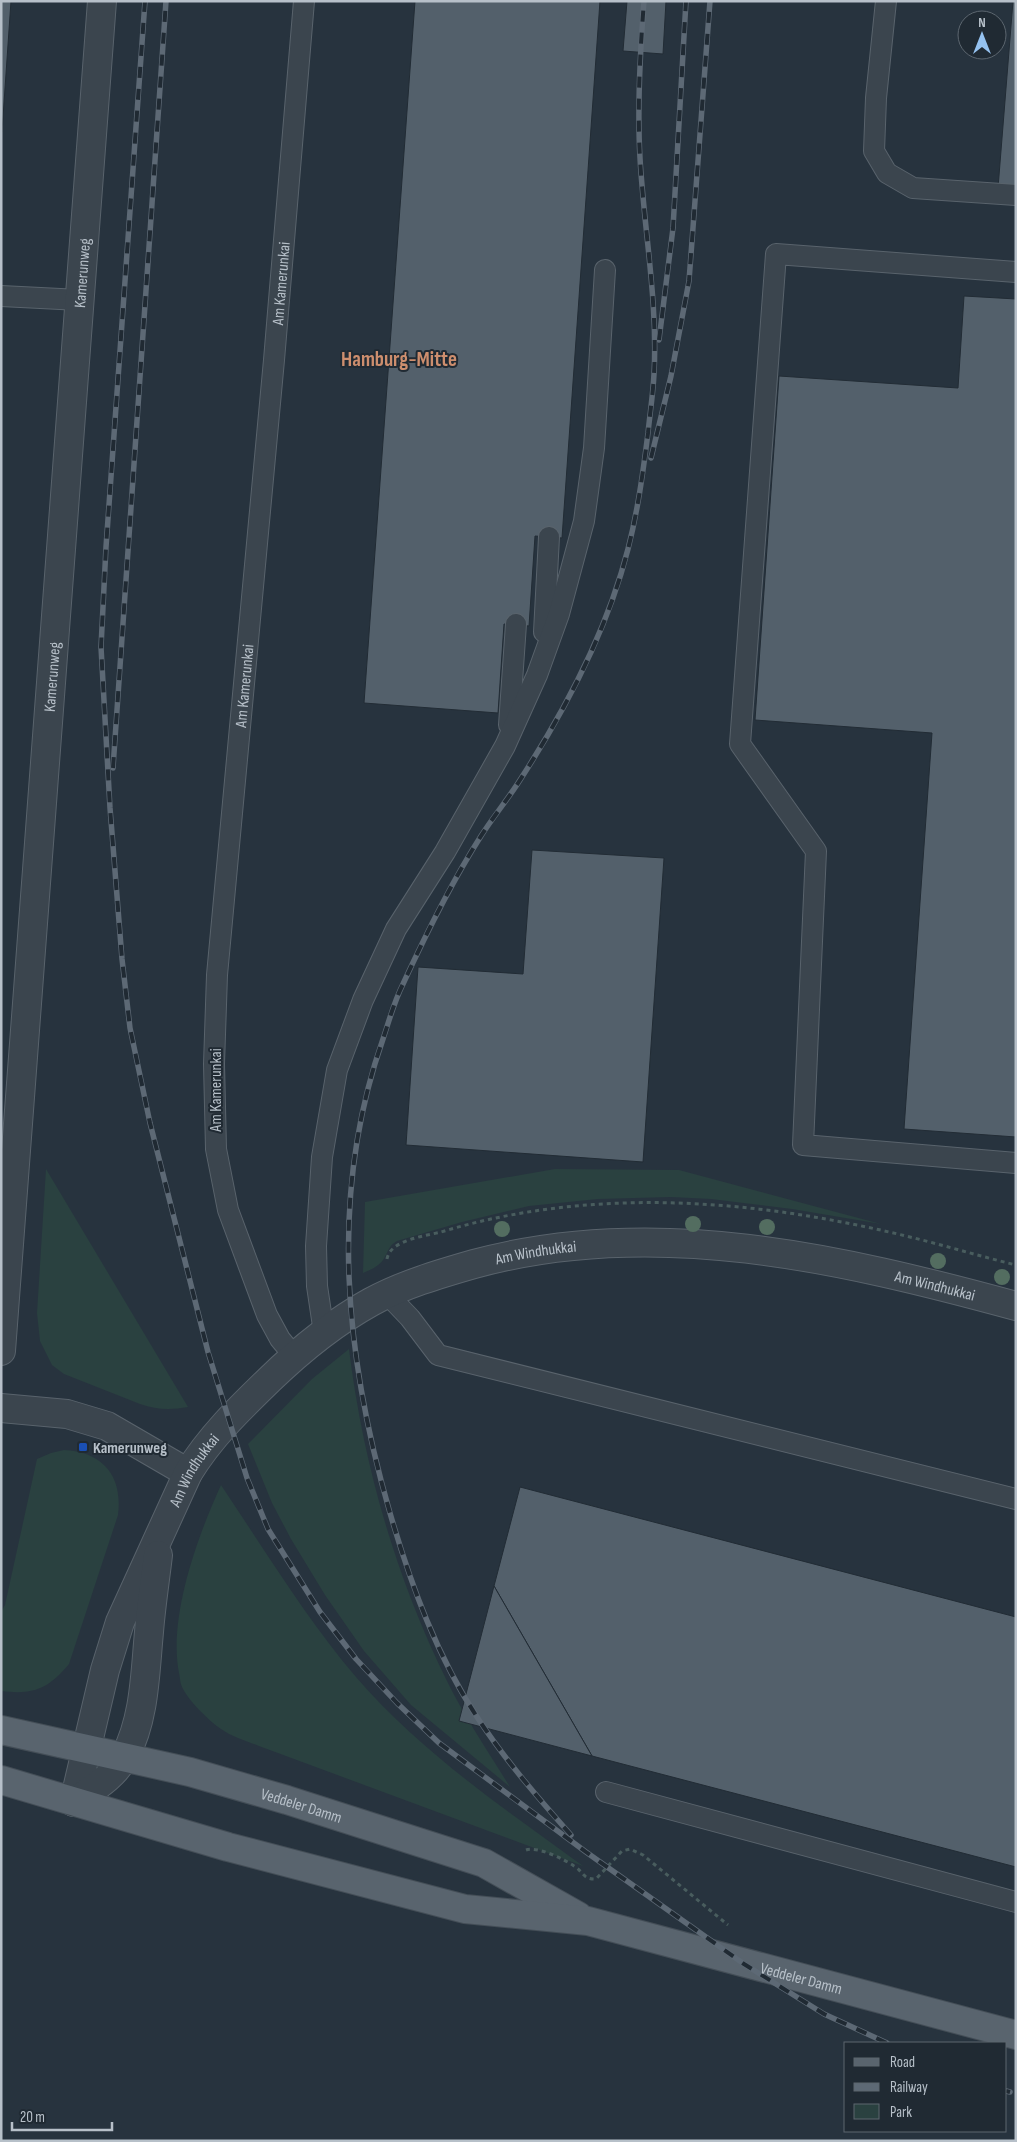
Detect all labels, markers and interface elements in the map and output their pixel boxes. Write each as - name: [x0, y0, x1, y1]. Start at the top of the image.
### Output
- north arrow: [957, 10, 1007, 60]
- text: N: [978, 14, 986, 31]
- street label: Kamerunweg: [71, 238, 95, 309]
- street label: Am Kamerunkai: [269, 241, 295, 327]
- district label: Hamburg-Mitte: [341, 347, 457, 372]
- street label: Kamerunweg: [41, 641, 65, 713]
- street label: Am Kamerunkai: [232, 643, 259, 729]
- street label: Am Kamerunkai: [207, 1048, 226, 1133]
- street label: Am Windhukkai: [493, 1238, 577, 1270]
- street label: Am Windhukkai: [892, 1267, 977, 1306]
- street label: Am Windhukkai: [166, 1430, 224, 1511]
- place label: Kamerunweg: [93, 1439, 167, 1458]
- marker: Kamerunweg: [77, 1441, 89, 1453]
- street label: Veddeler Damm: [258, 1785, 344, 1828]
- street label: Veddeler Damm: [758, 1959, 844, 1999]
- legend: [844, 2042, 1007, 2132]
- text: Road: [890, 2053, 915, 2072]
- text: Railway: [890, 2078, 928, 2097]
- scale bar: [12, 2100, 112, 2132]
- text: Park: [890, 2103, 912, 2122]
- text: 20 m: [20, 2108, 45, 2127]

